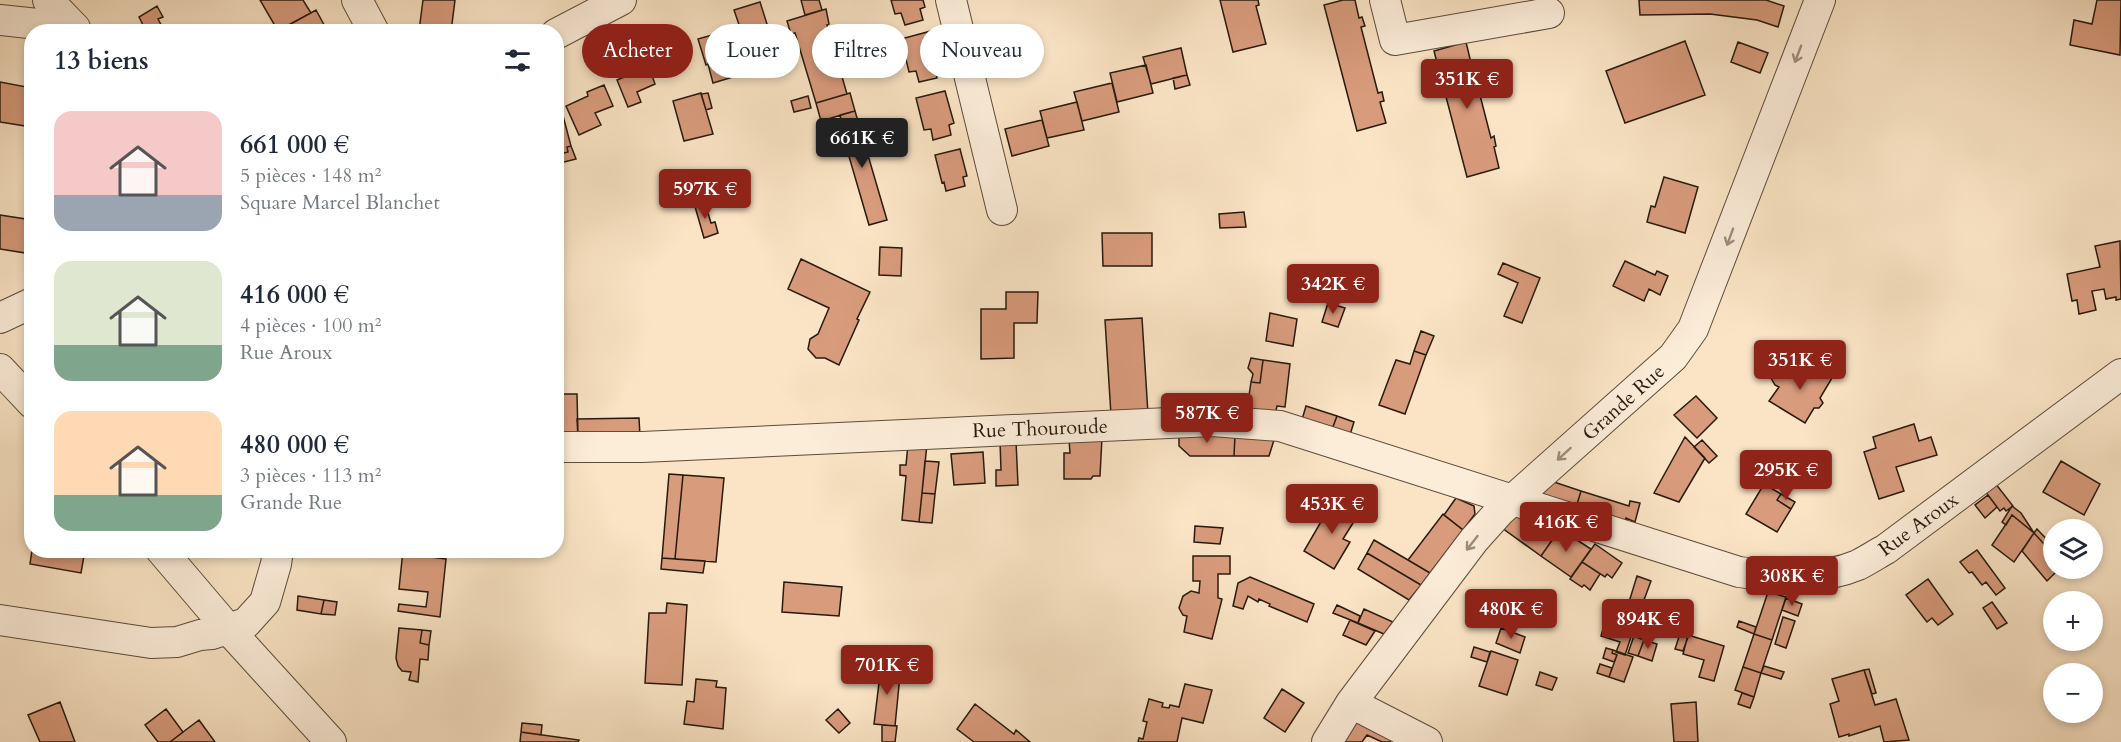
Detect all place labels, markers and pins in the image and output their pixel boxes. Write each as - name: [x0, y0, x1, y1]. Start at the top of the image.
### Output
- pin: 351K €: [1418, 59, 1516, 110]
- pin: 661K €: [813, 118, 911, 169]
- pin: 597K €: [656, 169, 754, 220]
- pin: 342K €: [1284, 264, 1382, 315]
- pin: 351K €: [1751, 340, 1849, 391]
- pin: 587K €: [1158, 393, 1256, 444]
- pin: 295K €: [1737, 450, 1835, 501]
- pin: 453K €: [1283, 484, 1381, 535]
- pin: 416K €: [1517, 502, 1615, 553]
- pin: 308K €: [1743, 556, 1841, 607]
- pin: 480K €: [1462, 589, 1560, 640]
- pin: 894K €: [1599, 599, 1697, 650]
- pin: 701K €: [838, 645, 936, 696]

